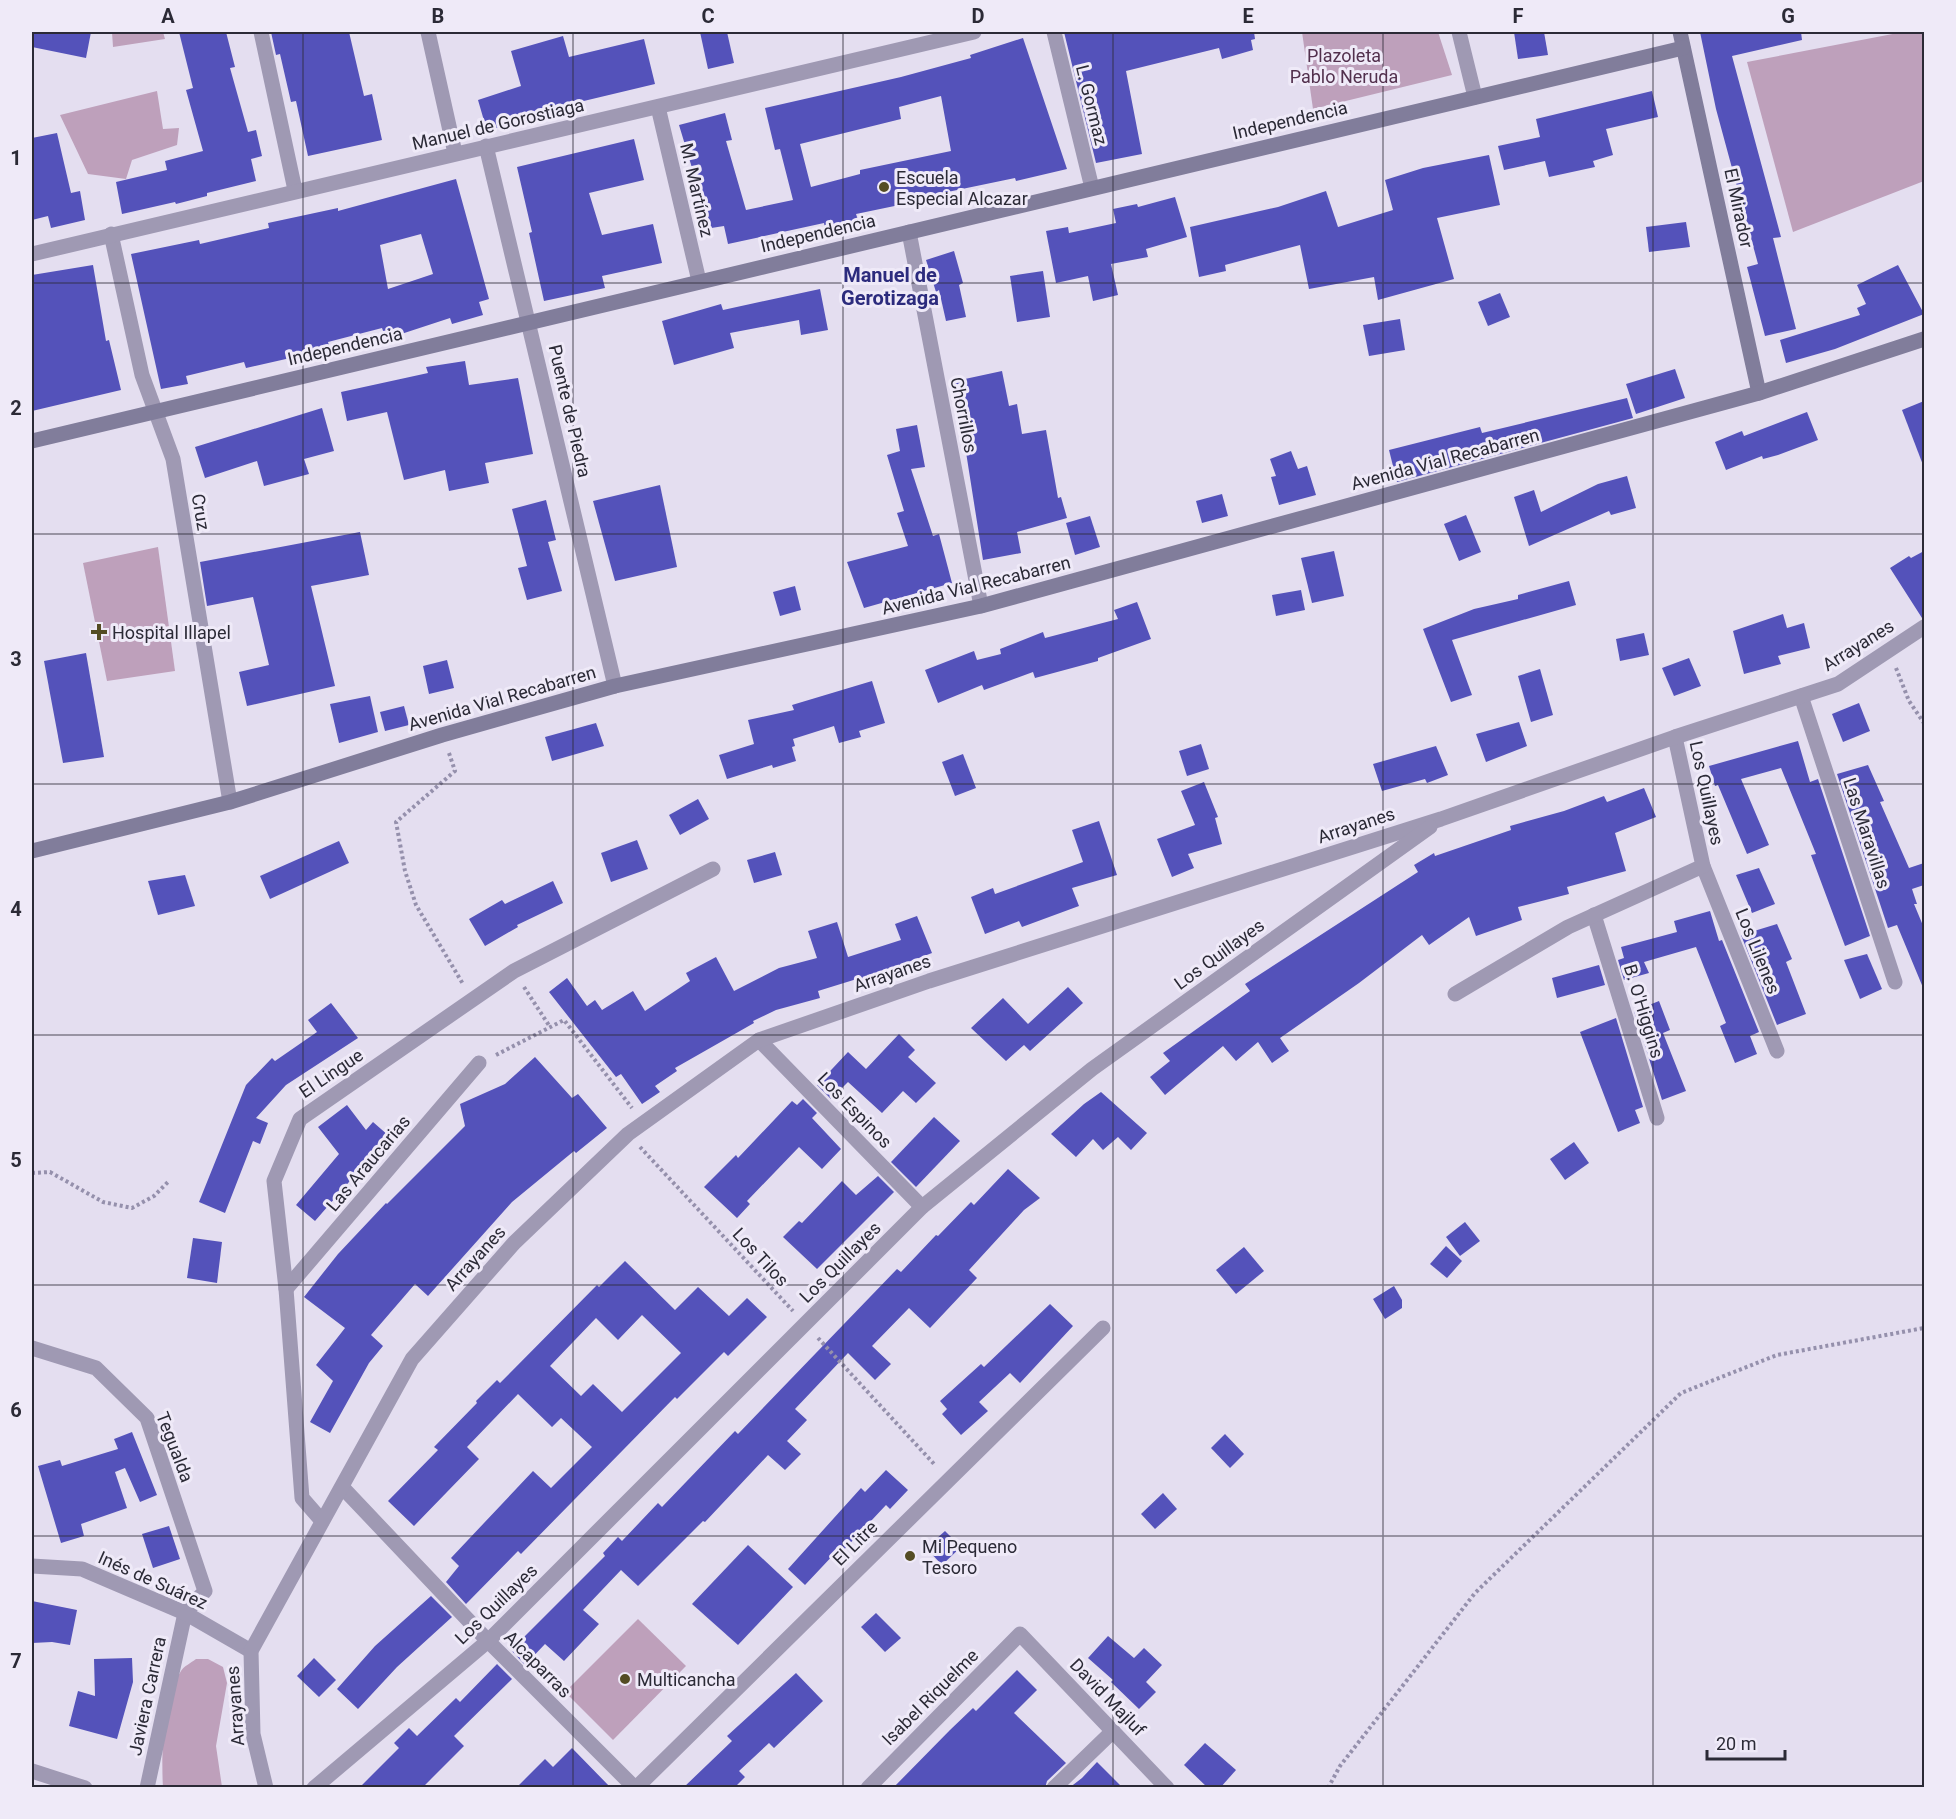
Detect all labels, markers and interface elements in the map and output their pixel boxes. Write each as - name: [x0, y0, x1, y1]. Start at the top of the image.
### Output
- text: A: [161, 4, 175, 28]
- text: B: [432, 4, 444, 28]
- text: C: [701, 4, 715, 28]
- text: D: [972, 4, 985, 28]
- text: E: [1242, 4, 1254, 28]
- text: F: [1513, 4, 1524, 28]
- text: G: [1781, 4, 1795, 28]
- park label: Plazoleta Pablo Neruda: [1290, 45, 1398, 87]
- street label: L. Gormaz: [1072, 63, 1112, 147]
- street label: Manuel de Gorostiaga: [410, 94, 586, 154]
- street label: Independencia: [1230, 97, 1350, 143]
- street label: M. Martínez: [676, 141, 718, 239]
- text: 1: [10, 146, 22, 170]
- street label: El Mirador: [1720, 166, 1758, 250]
- place label: Escuela Especial Alcazar: [896, 167, 1028, 209]
- marker: Escuela Especial Alcazar: [877, 180, 891, 194]
- street label: Independencia: [758, 210, 878, 256]
- district label: Manuel de Gerotizaga: [841, 263, 939, 310]
- street label: Independencia: [285, 323, 405, 369]
- street label: Puente de Piedra: [544, 342, 596, 480]
- street label: Chorrillos: [946, 375, 982, 455]
- text: 2: [10, 396, 22, 420]
- street label: Avenida Vial Recabarren: [1349, 424, 1541, 494]
- street label: Cruz: [187, 492, 215, 532]
- street label: Avenida Vial Recabarren: [879, 551, 1073, 619]
- street label: Arrayanes: [1818, 615, 1898, 675]
- place label: Hospital Illapel: [112, 622, 231, 643]
- marker: Hospital Illapel: [90, 623, 108, 641]
- text: 3: [10, 647, 22, 671]
- street label: Avenida Vial Recabarren: [406, 661, 598, 735]
- street label: Los Quillayes: [1686, 739, 1728, 847]
- street label: Las Maravillas: [1839, 775, 1895, 891]
- street label: Arrayanes: [1315, 803, 1397, 847]
- text: 4: [10, 897, 22, 921]
- street label: Los Lilenes: [1731, 905, 1785, 997]
- street label: Los Quillayes: [1170, 914, 1268, 994]
- street label: Arrayanes: [851, 950, 933, 996]
- street label: B. O'Higgins: [1620, 962, 1668, 1060]
- street label: El Lingue: [295, 1044, 367, 1102]
- street label: Los Espinos: [814, 1068, 896, 1152]
- street label: Las Araucarias: [322, 1111, 414, 1215]
- text: 5: [10, 1148, 22, 1172]
- street label: Los Quillayes: [795, 1217, 885, 1307]
- street label: Arrayanes: [440, 1221, 510, 1295]
- street label: Los Tilos: [729, 1223, 793, 1291]
- text: 6: [10, 1398, 22, 1422]
- street label: Tegualda: [152, 1409, 198, 1485]
- street label: El Litre: [828, 1516, 882, 1570]
- place label: Mi Pequeno Tesoro: [922, 1536, 1017, 1578]
- street label: Inés de Suárez: [95, 1547, 211, 1613]
- marker: Mi Pequeno Tesoro: [903, 1549, 917, 1563]
- street label: Los Quillayes: [451, 1560, 541, 1648]
- street label: Alcaparras: [500, 1626, 576, 1702]
- street label: Javiera Carrera: [124, 1635, 170, 1757]
- street label: Isabel Riquelme: [878, 1645, 982, 1749]
- text: 7: [10, 1649, 22, 1673]
- street label: David Majluf: [1066, 1654, 1151, 1741]
- street label: Arrayanes: [222, 1665, 248, 1747]
- place label: Multicancha: [637, 1669, 736, 1690]
- marker: Multicancha: [618, 1672, 632, 1686]
- scale bar: [1707, 1723, 1785, 1761]
- text: 20 m: [1716, 1733, 1756, 1754]

